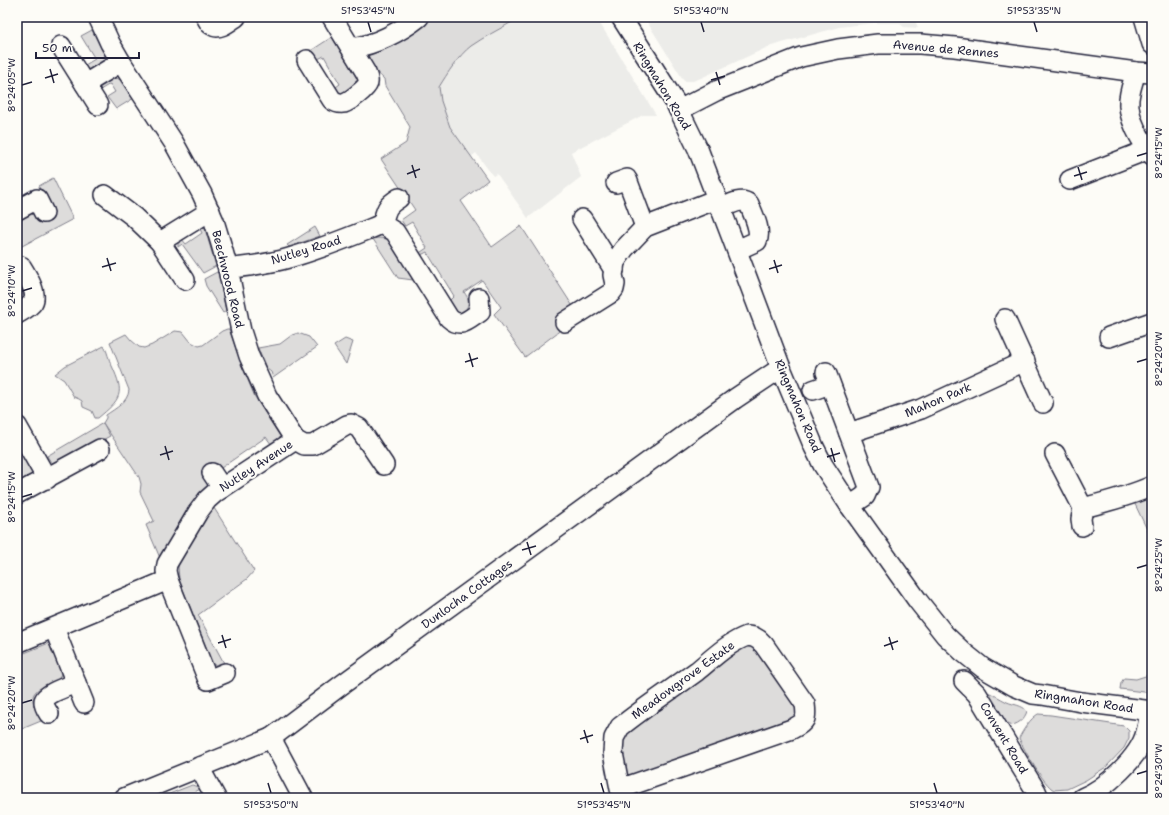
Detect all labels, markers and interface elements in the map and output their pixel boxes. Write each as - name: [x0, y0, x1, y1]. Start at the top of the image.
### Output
- text: 51°53'45"N: [341, 4, 395, 17]
- text: 51°53'40"N: [673, 4, 729, 17]
- text: 51°53'35"N: [1007, 4, 1061, 17]
- scale bar: [36, 34, 139, 60]
- street label: Avenue de Rennes: [892, 36, 1000, 62]
- street label: Ringmahon Road: [629, 39, 695, 133]
- text: 50 m: [42, 40, 72, 56]
- text: 8°24'05"W: [5, 57, 18, 112]
- text: 8°24'15"W: [1152, 127, 1165, 179]
- street label: Beechwood Road: [208, 229, 248, 330]
- street label: Nutley Road: [269, 232, 343, 268]
- text: 8°24'10"W: [5, 264, 18, 317]
- text: 8°24'20"W: [1152, 331, 1165, 387]
- street label: Ringmahon Road: [771, 357, 825, 455]
- street label: Mahon Park: [902, 379, 974, 421]
- street label: Nutley Avenue: [216, 436, 296, 496]
- text: 8°24'15"W: [5, 471, 18, 523]
- text: 8°24'25"W: [1152, 537, 1165, 592]
- street label: Dunlocha Cottages: [418, 555, 516, 632]
- street label: Meadowgrove Estate: [628, 637, 738, 723]
- text: 8°24'20"W: [5, 675, 18, 731]
- street label: Ringmahon Road: [1033, 685, 1135, 717]
- street label: Convent Road: [976, 699, 1032, 777]
- text: 8°24'30"W: [1152, 743, 1165, 799]
- text: 51°53'50"N: [244, 798, 298, 811]
- text: 51°53'45"N: [577, 798, 631, 811]
- text: 51°53'40"N: [909, 798, 965, 811]

